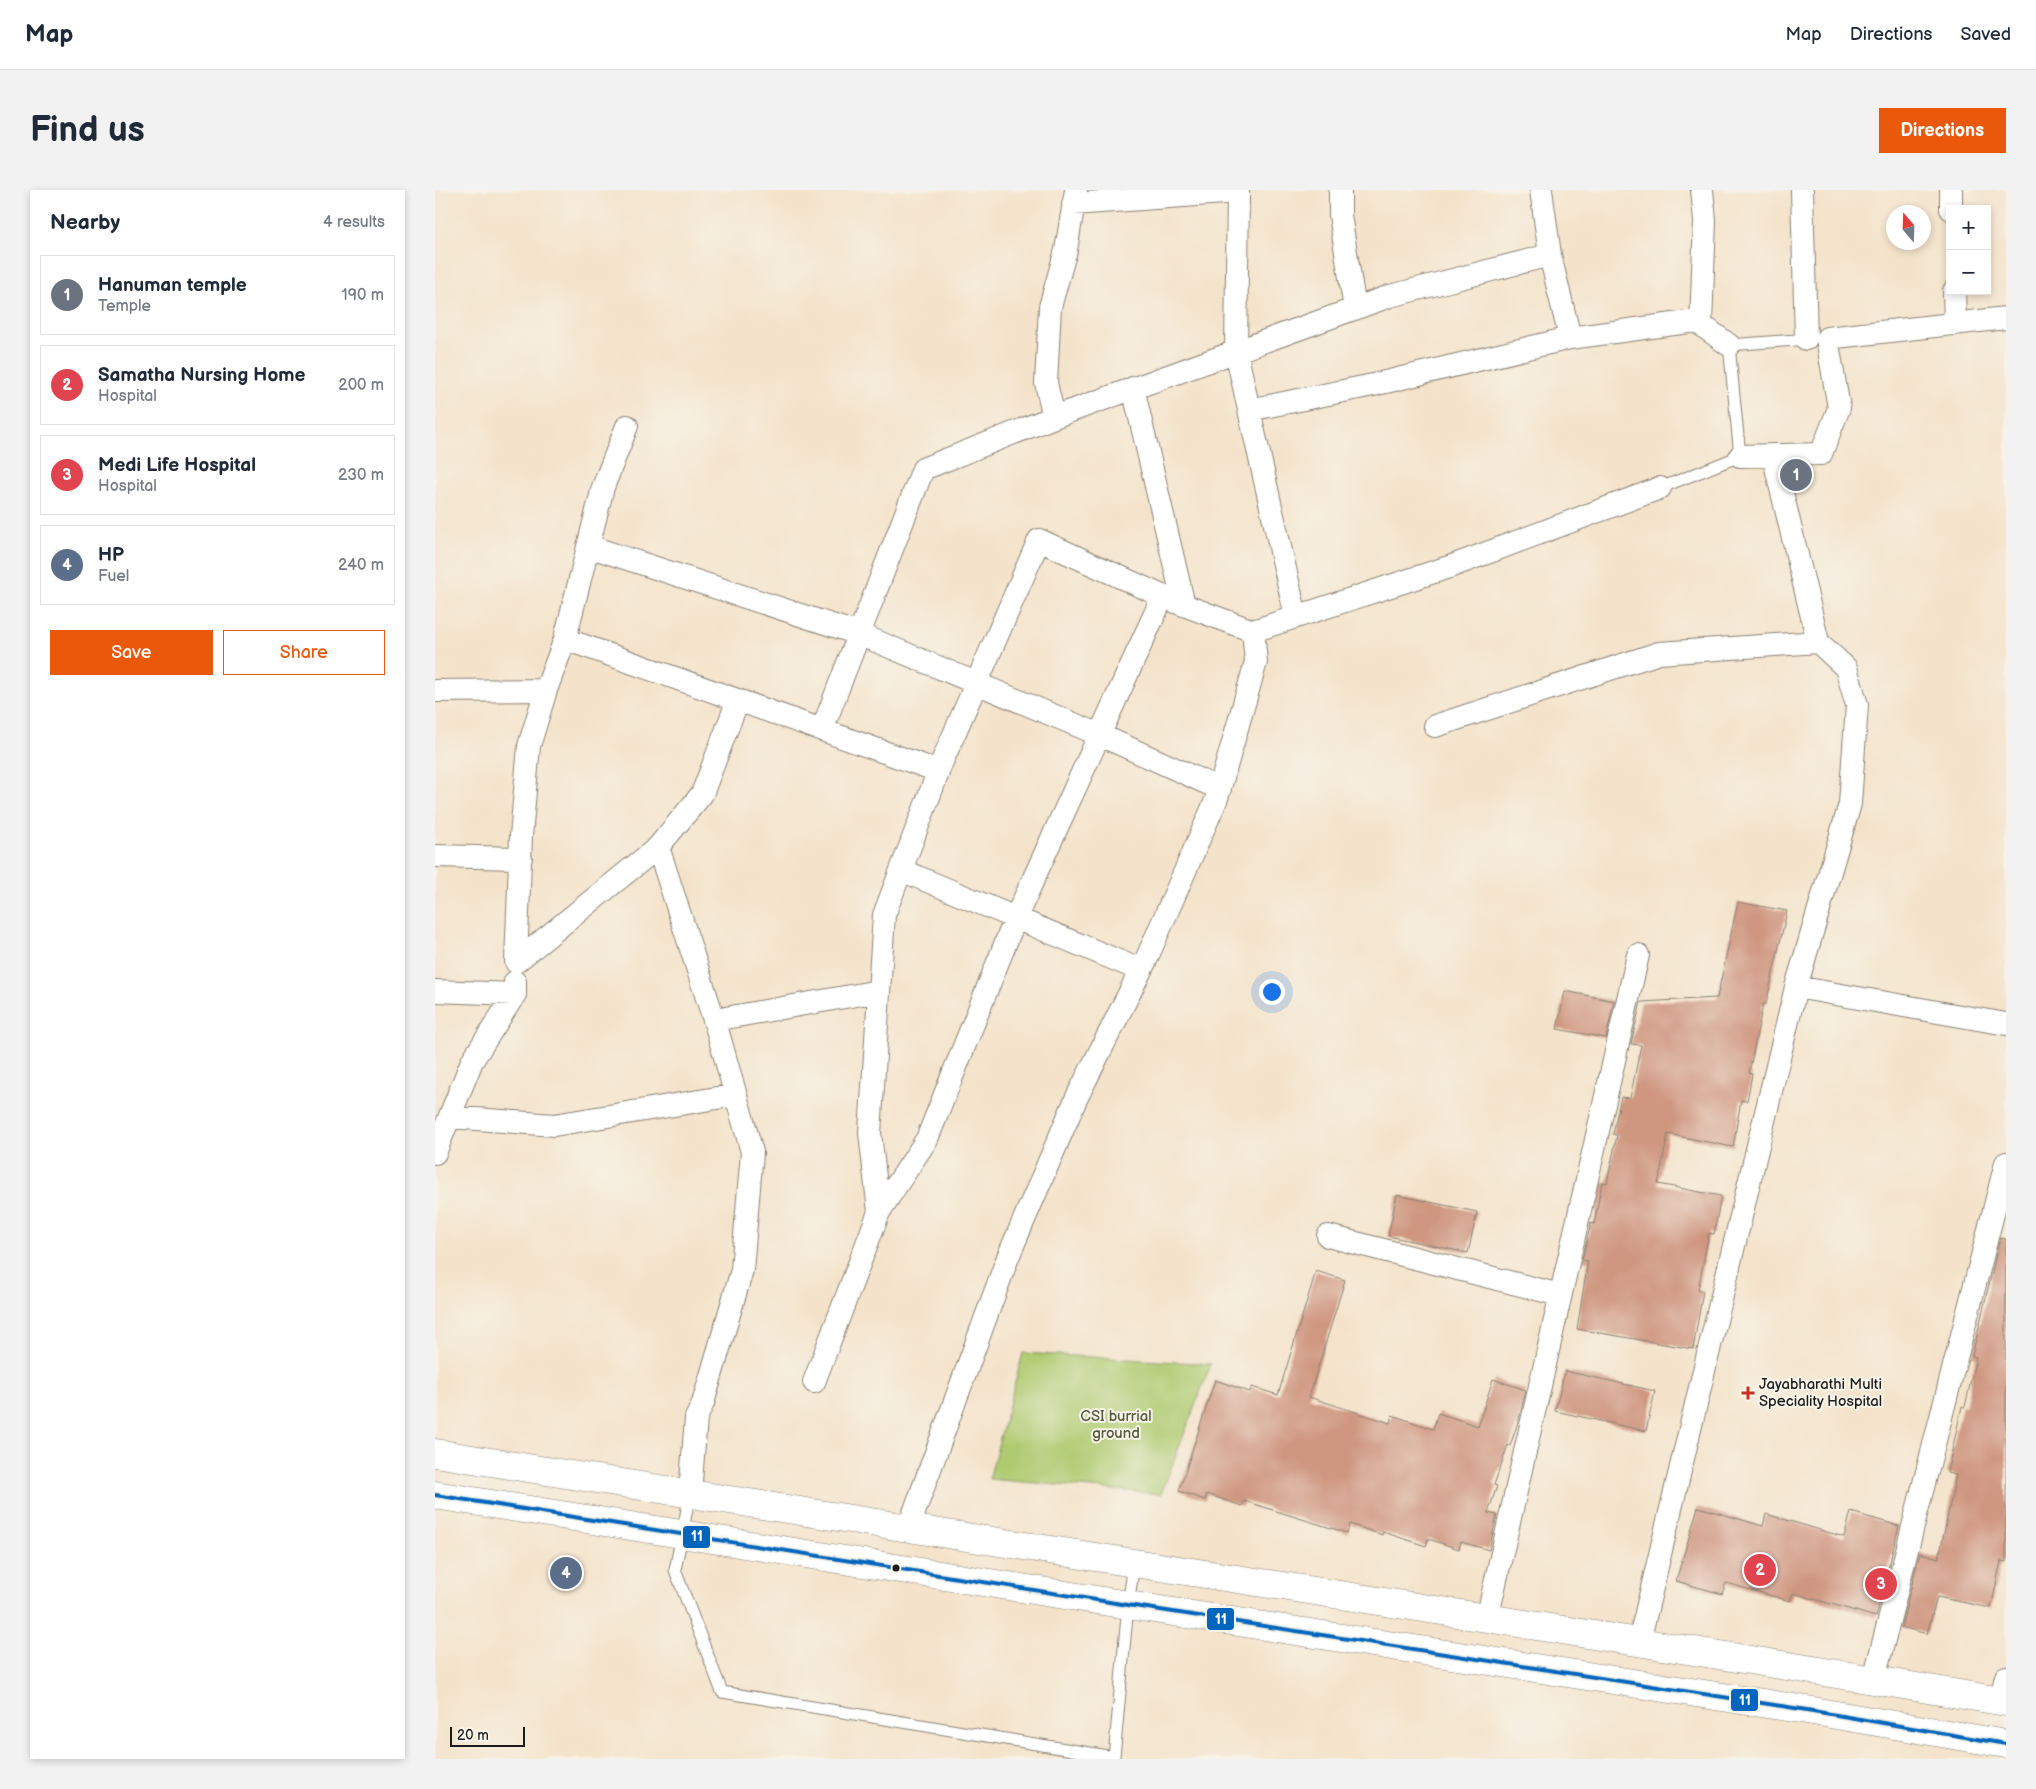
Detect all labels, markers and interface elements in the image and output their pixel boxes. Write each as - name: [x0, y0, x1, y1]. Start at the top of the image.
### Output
- text: Map: [25, 20, 73, 49]
- text: Map: [1786, 24, 1822, 45]
- text: Directions: [1850, 24, 1932, 45]
- text: Saved: [1960, 24, 2011, 45]
- button: Directions: [1879, 108, 2006, 153]
- text: Find us: [30, 109, 145, 152]
- north arrow: [1886, 205, 1931, 250]
- map controls: [1946, 205, 1991, 295]
- button: +: [1946, 205, 1991, 250]
- text: Nearby: [50, 210, 120, 235]
- text: 4 results: [323, 213, 385, 232]
- button: −: [1946, 250, 1991, 295]
- text: Hanuman temple: [98, 274, 247, 297]
- text: 1: [64, 286, 70, 305]
- text: 190 m: [342, 286, 384, 305]
- text: Temple: [98, 297, 151, 316]
- text: Samatha Nursing Home: [98, 364, 305, 387]
- text: 2: [62, 376, 72, 395]
- text: 200 m: [338, 376, 384, 395]
- text: Hospital: [98, 387, 157, 406]
- text: Medi Life Hospital: [98, 454, 256, 477]
- pin: 1: [1780, 456, 1812, 494]
- text: 3: [62, 466, 72, 485]
- text: 230 m: [338, 466, 384, 485]
- text: Hospital: [98, 477, 157, 496]
- text: HP: [98, 544, 124, 567]
- text: 4: [62, 556, 72, 575]
- text: 240 m: [338, 556, 384, 575]
- text: Fuel: [98, 567, 129, 586]
- button: Save: [50, 630, 213, 675]
- button: Share: [223, 630, 385, 675]
- your location: [1259, 979, 1285, 1005]
- place label: Jayabharathi Multi Speciality Hospital: [1759, 1375, 1882, 1411]
- marker: Jayabharathi Multi Speciality Hospital: [1741, 1386, 1755, 1400]
- park label: CSI burrial ground: [1080, 1407, 1152, 1443]
- line badge: 11: [682, 1525, 711, 1549]
- text: 11: [691, 1528, 703, 1545]
- pin: 2: [1744, 1551, 1776, 1589]
- pin: 4: [550, 1554, 582, 1592]
- unlabelled marker: [891, 1563, 901, 1573]
- pin: 3: [1865, 1565, 1897, 1603]
- line badge: 11: [1206, 1607, 1235, 1631]
- text: 11: [1215, 1611, 1227, 1628]
- line badge: 11: [1730, 1688, 1759, 1712]
- text: 11: [1739, 1692, 1751, 1709]
- scale bar: [450, 1724, 525, 1747]
- text: 20 m: [457, 1727, 489, 1744]

